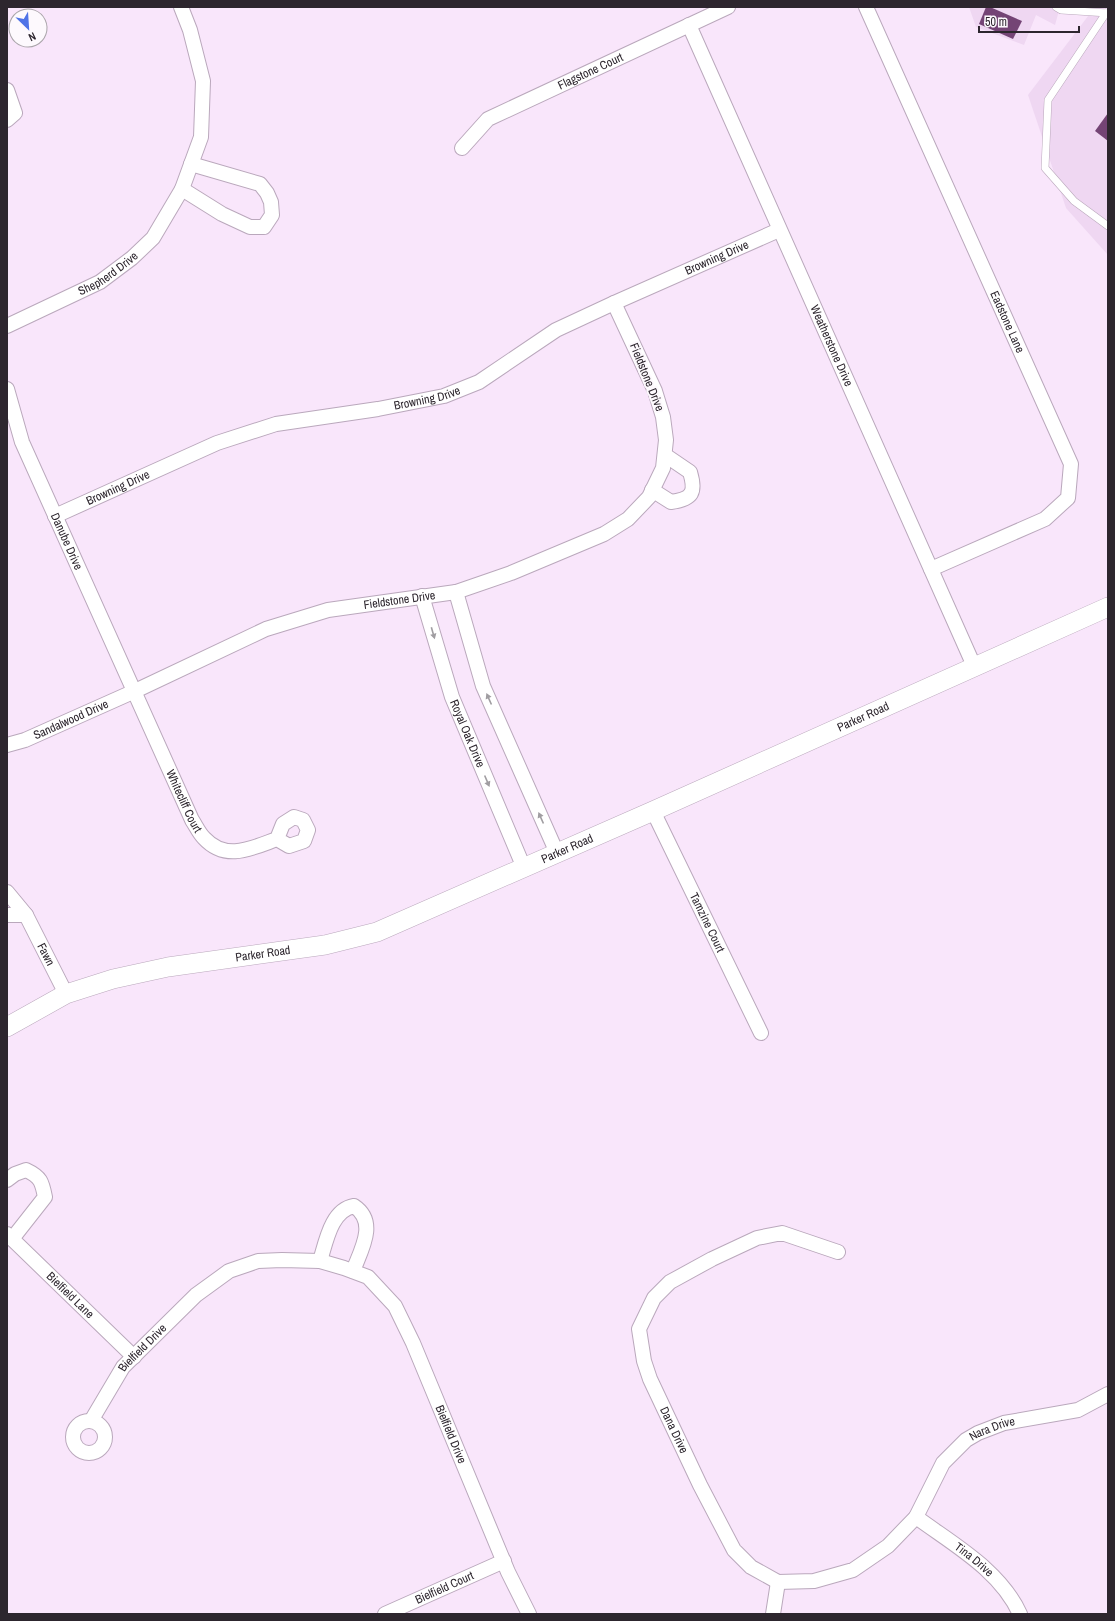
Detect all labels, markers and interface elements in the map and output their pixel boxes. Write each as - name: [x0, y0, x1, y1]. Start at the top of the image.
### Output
- north arrow: [8, 8, 48, 48]
- scale bar: [979, 8, 1079, 34]
- text: 50 m: [985, 14, 1007, 30]
- text: N: [26, 29, 38, 45]
- street label: Flagstone Court: [555, 49, 626, 93]
- street label: Browning Drive: [682, 236, 751, 279]
- street label: Shepherd Drive: [75, 248, 142, 299]
- street label: Eadstone Lane: [986, 288, 1028, 355]
- street label: Weatherstone Drive: [807, 302, 857, 389]
- street label: Fieldstone Drive: [626, 341, 668, 413]
- street label: Browning Drive: [392, 382, 463, 414]
- street label: Browning Drive: [84, 466, 152, 509]
- street label: Danube Drive: [47, 510, 86, 572]
- street label: Fieldstone Drive: [362, 587, 436, 613]
- one-way arrow: [430, 627, 436, 639]
- one-way arrow: [486, 693, 492, 704]
- street label: Sandalwood Drive: [31, 696, 111, 743]
- street label: Royal Oak Drive: [446, 697, 489, 770]
- street label: Parker Road: [835, 698, 892, 735]
- street label: Whitecliff Court: [162, 767, 206, 836]
- one-way arrow: [485, 776, 491, 788]
- one-way arrow: [538, 811, 544, 823]
- street label: Parker Road: [539, 830, 596, 867]
- street label: Tamzine Court: [686, 890, 729, 955]
- street label: Fawn: [33, 940, 58, 969]
- street label: Parker Road: [234, 942, 291, 965]
- street label: Bielfield Lane: [43, 1268, 97, 1322]
- street label: Bielfield Drive: [114, 1320, 170, 1374]
- street label: Bielfield Drive: [432, 1403, 470, 1466]
- street label: Dana Drive: [656, 1404, 692, 1456]
- street label: Nara Drive: [966, 1413, 1016, 1444]
- street label: Tina Drive: [951, 1539, 997, 1580]
- street label: Bielfield Court: [413, 1567, 476, 1608]

